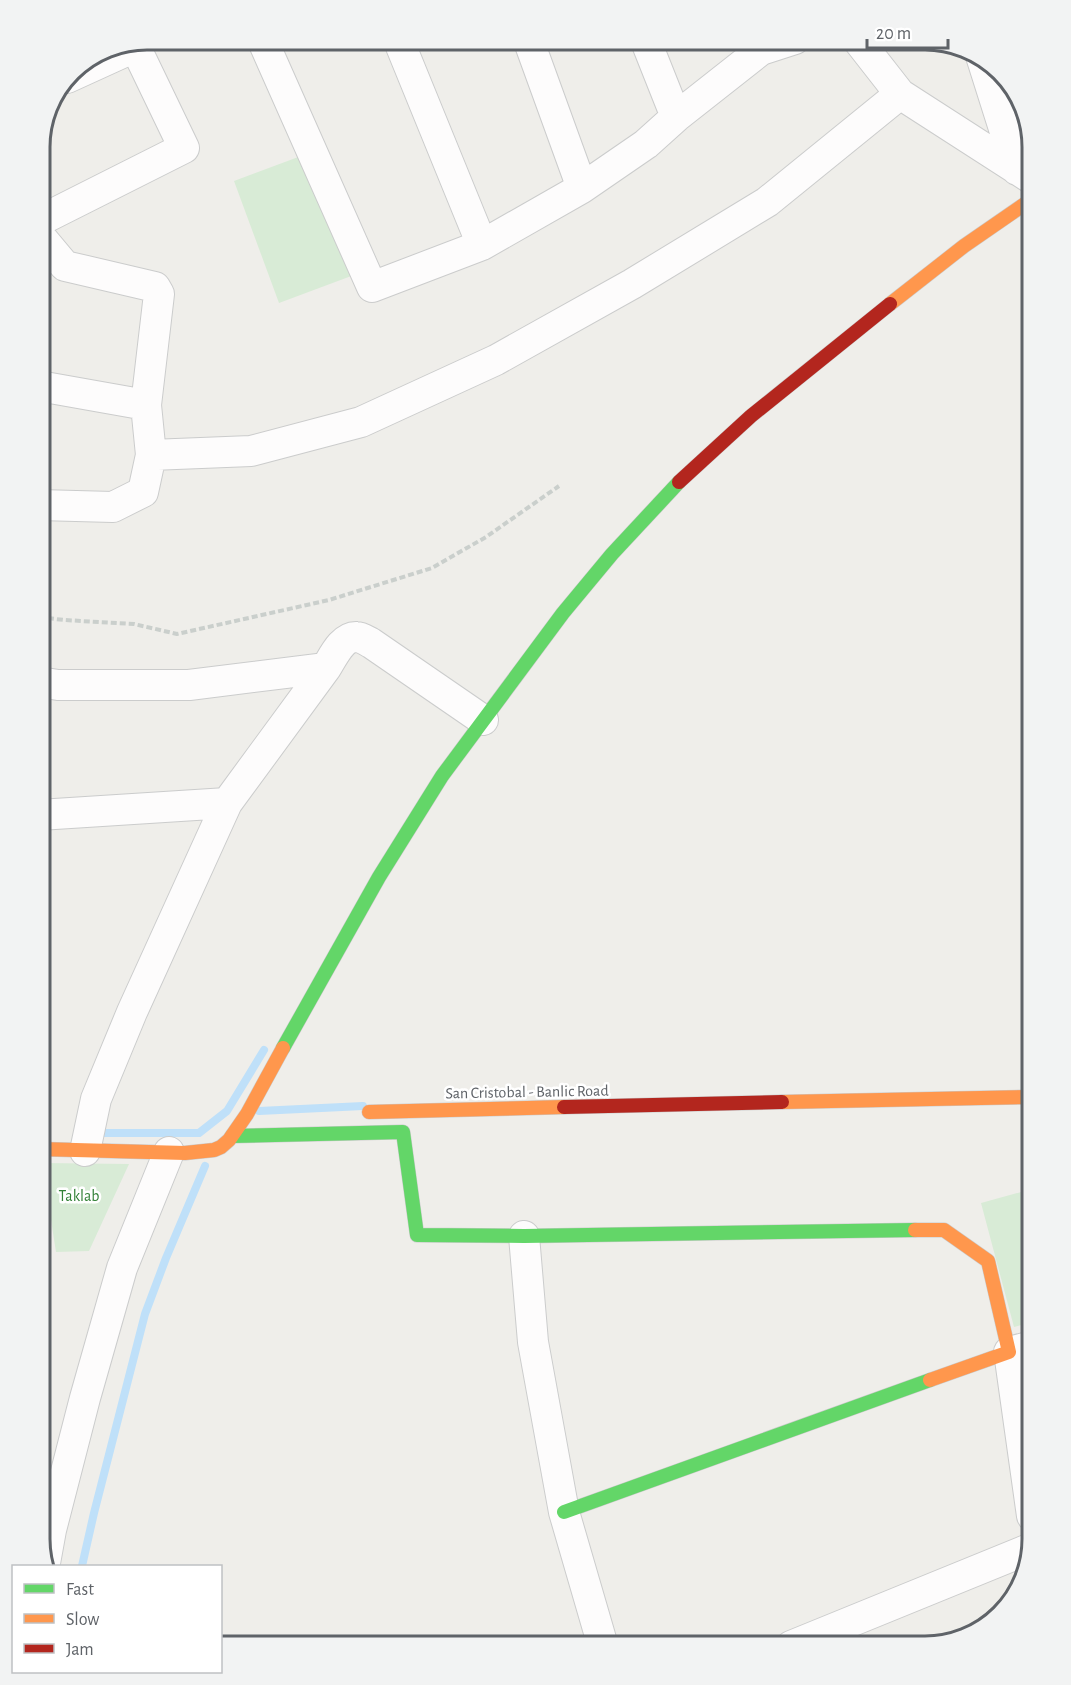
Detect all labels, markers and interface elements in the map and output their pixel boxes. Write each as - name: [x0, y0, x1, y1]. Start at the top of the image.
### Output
- scale bar: [867, 12, 948, 50]
- text: 20 m: [876, 25, 911, 43]
- street label: San Cristobal - Banlic Road: [445, 1083, 609, 1101]
- park label: Taklab: [58, 1188, 100, 1204]
- legend: [12, 1565, 222, 1673]
- text: Fast: [66, 1581, 94, 1599]
- text: Slow: [66, 1611, 99, 1629]
- text: Jam: [66, 1641, 94, 1659]

